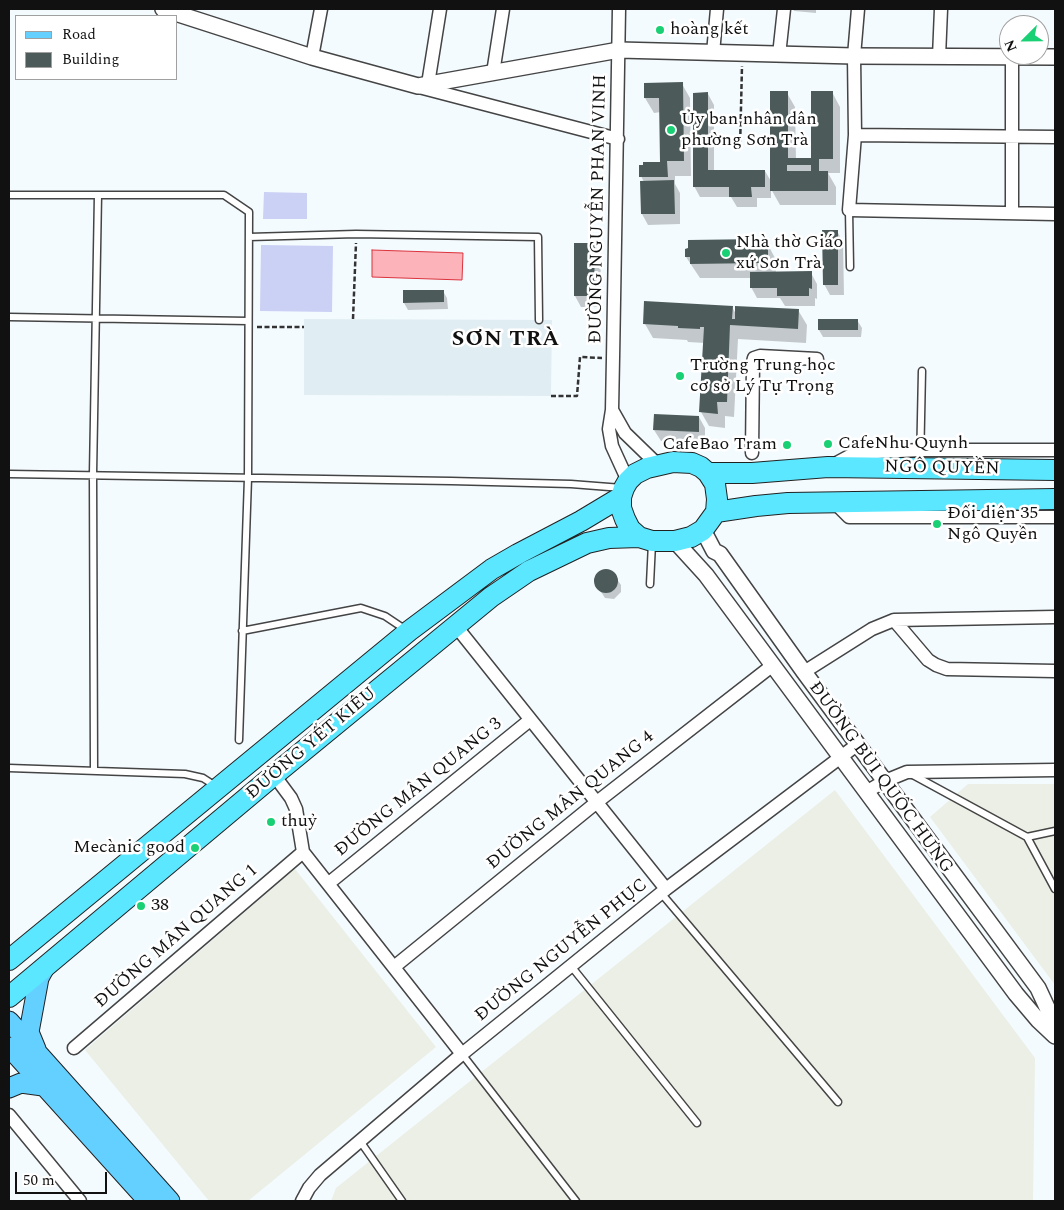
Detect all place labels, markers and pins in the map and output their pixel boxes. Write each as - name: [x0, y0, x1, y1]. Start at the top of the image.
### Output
- place label: hoàng kết: [670, 19, 749, 41]
- marker: hoàng kết: [654, 24, 666, 36]
- place label: Ủy ban nhân dân phường Sơn Trà: [681, 109, 817, 152]
- marker: Ủy ban nhân dân phường Sơn Trà: [665, 124, 677, 136]
- place label: Nhà thờ Giáo xứ Sơn Trà: [736, 232, 843, 274]
- marker: Nhà thờ Giáo xứ Sơn Trà: [720, 247, 732, 259]
- place label: Trường Trung học cơ sở Lý Tự Trọng: [690, 355, 836, 398]
- marker: Trường Trung học cơ sở Lý Tự Trọng: [674, 370, 686, 382]
- place label: CafeNhu Quynh: [838, 433, 968, 455]
- place label: CafeBao Tram: [662, 434, 777, 456]
- marker: CafeNhu Quynh: [822, 438, 834, 450]
- marker: CafeBao Tram: [781, 439, 793, 451]
- place label: Đối diện 35 Ngô Quyền: [947, 503, 1038, 546]
- marker: Đối diện 35 Ngô Quyền: [931, 518, 943, 530]
- place label: thuỷ: [281, 811, 317, 833]
- marker: thuỷ: [265, 816, 277, 828]
- place label: Mecànic good: [73, 837, 185, 859]
- marker: Mecànic good: [189, 842, 201, 854]
- place label: 38: [151, 895, 169, 917]
- marker: 38: [135, 900, 147, 912]

